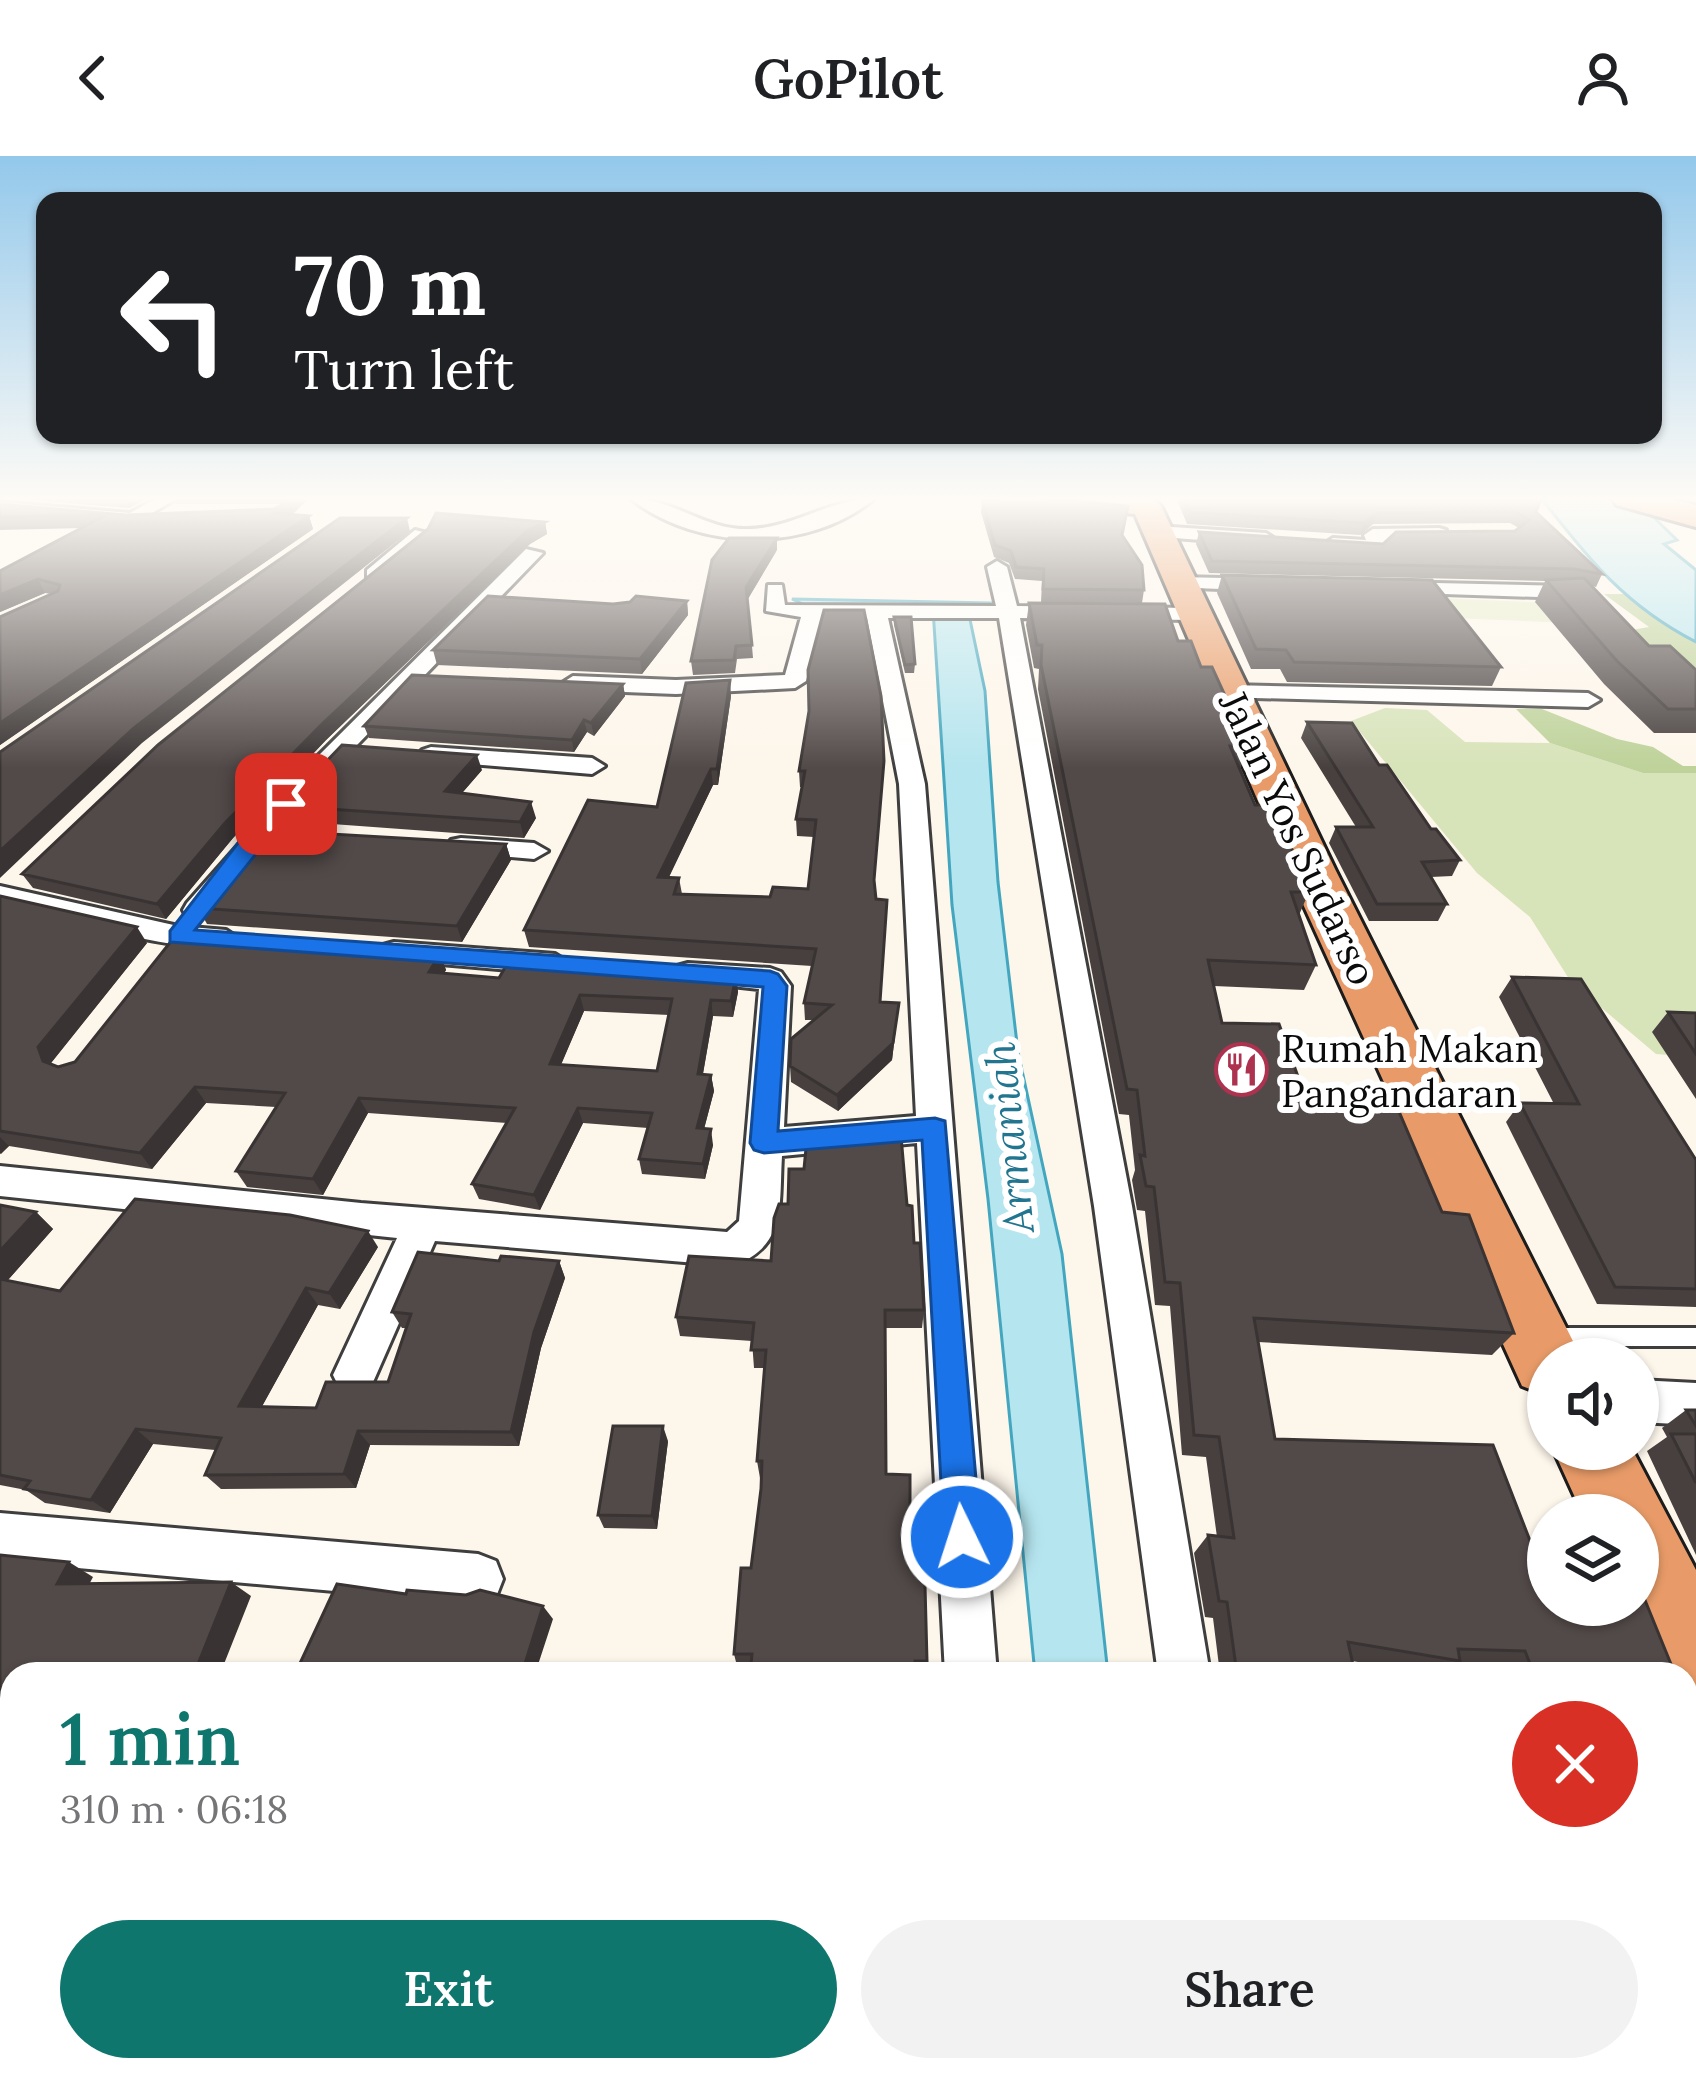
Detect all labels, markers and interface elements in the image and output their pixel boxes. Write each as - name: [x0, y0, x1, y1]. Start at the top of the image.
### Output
- text: GoPilot: [753, 44, 943, 113]
- icon: back: [60, 45, 126, 111]
- icon: person: [1570, 45, 1636, 111]
- text: 70 m: [294, 230, 486, 338]
- icon: left: [96, 240, 252, 396]
- text: Turn left: [294, 335, 514, 404]
- street label: Jalan Yos Sudarso: [1208, 682, 1388, 993]
- pin: [235, 753, 337, 855]
- icon: arrive: [253, 771, 319, 837]
- place label: Rumah Makan Pangandaran: [1281, 1023, 1538, 1118]
- water label: Armaniah: [972, 1040, 1046, 1237]
- restaurant icon: Rumah Makan Pangandaran: [1214, 1042, 1270, 1098]
- map controls: [1527, 1338, 1659, 1626]
- button: sound: [1527, 1338, 1659, 1470]
- position arrow: [899, 1474, 1025, 1600]
- button: layers: [1527, 1494, 1659, 1626]
- text: 1 min: [60, 1693, 240, 1785]
- button: close: [1512, 1701, 1638, 1827]
- text: 310 m · 06:18: [60, 1784, 288, 1834]
- button: Exit: [60, 1920, 837, 2058]
- button: Share: [861, 1920, 1638, 2058]

